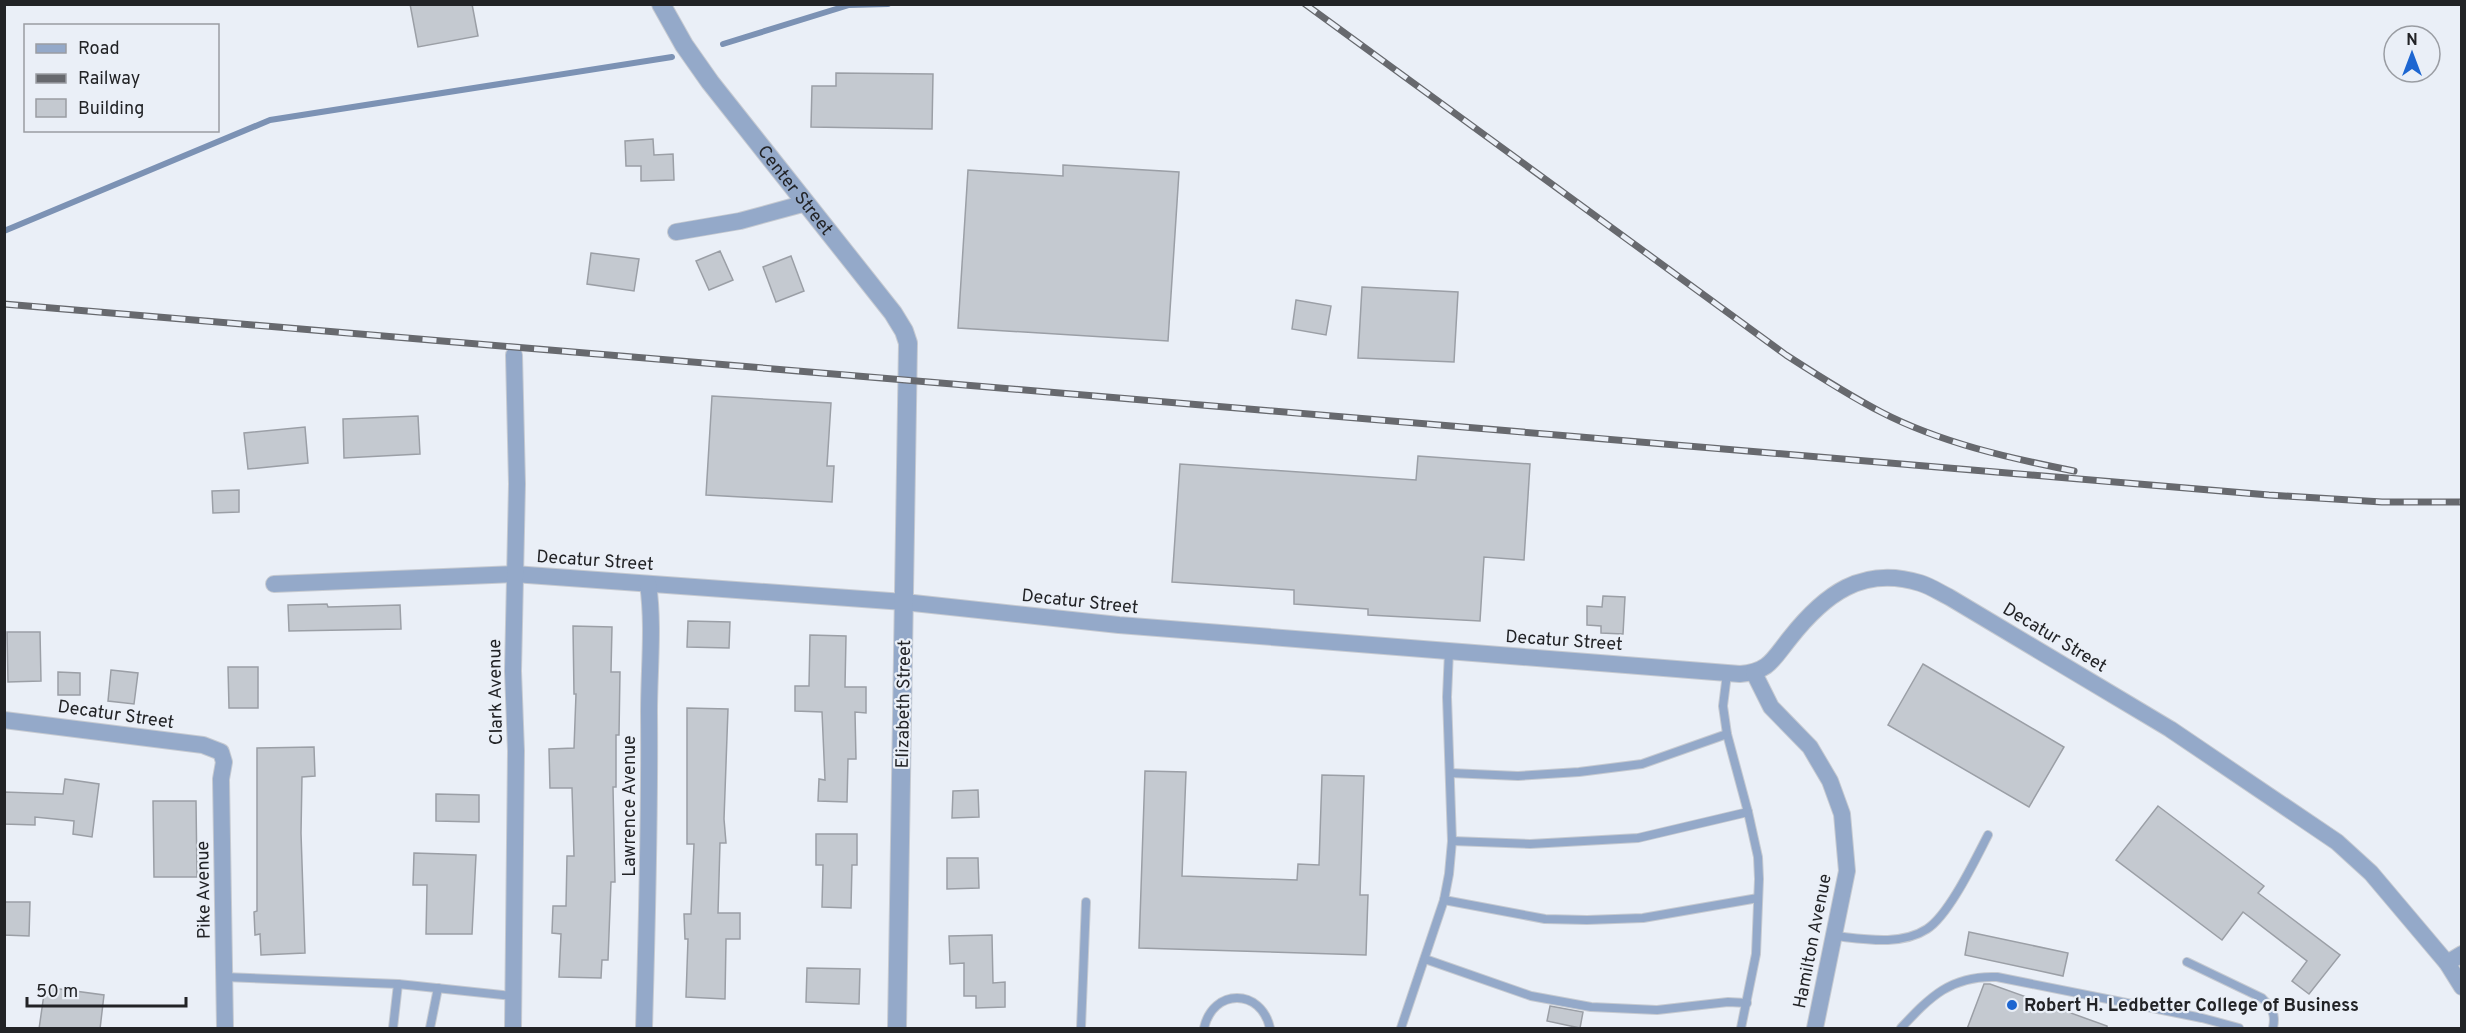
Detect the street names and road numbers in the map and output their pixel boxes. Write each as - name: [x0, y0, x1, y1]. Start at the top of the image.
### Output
- street label: Center Street: [752, 141, 837, 241]
- street label: Decatur Street: [535, 546, 654, 577]
- street label: Decatur Street: [1020, 585, 1139, 620]
- street label: Decatur Street: [1998, 598, 2111, 678]
- street label: Decatur Street: [1504, 626, 1623, 657]
- street label: Clark Avenue: [484, 639, 509, 745]
- street label: Elizabeth Street: [892, 639, 917, 769]
- street label: Decatur Street: [56, 696, 176, 735]
- street label: Lawrence Avenue: [619, 735, 642, 877]
- street label: Pike Avenue: [192, 841, 217, 939]
- street label: Hamilton Avenue: [1789, 872, 1838, 1011]

